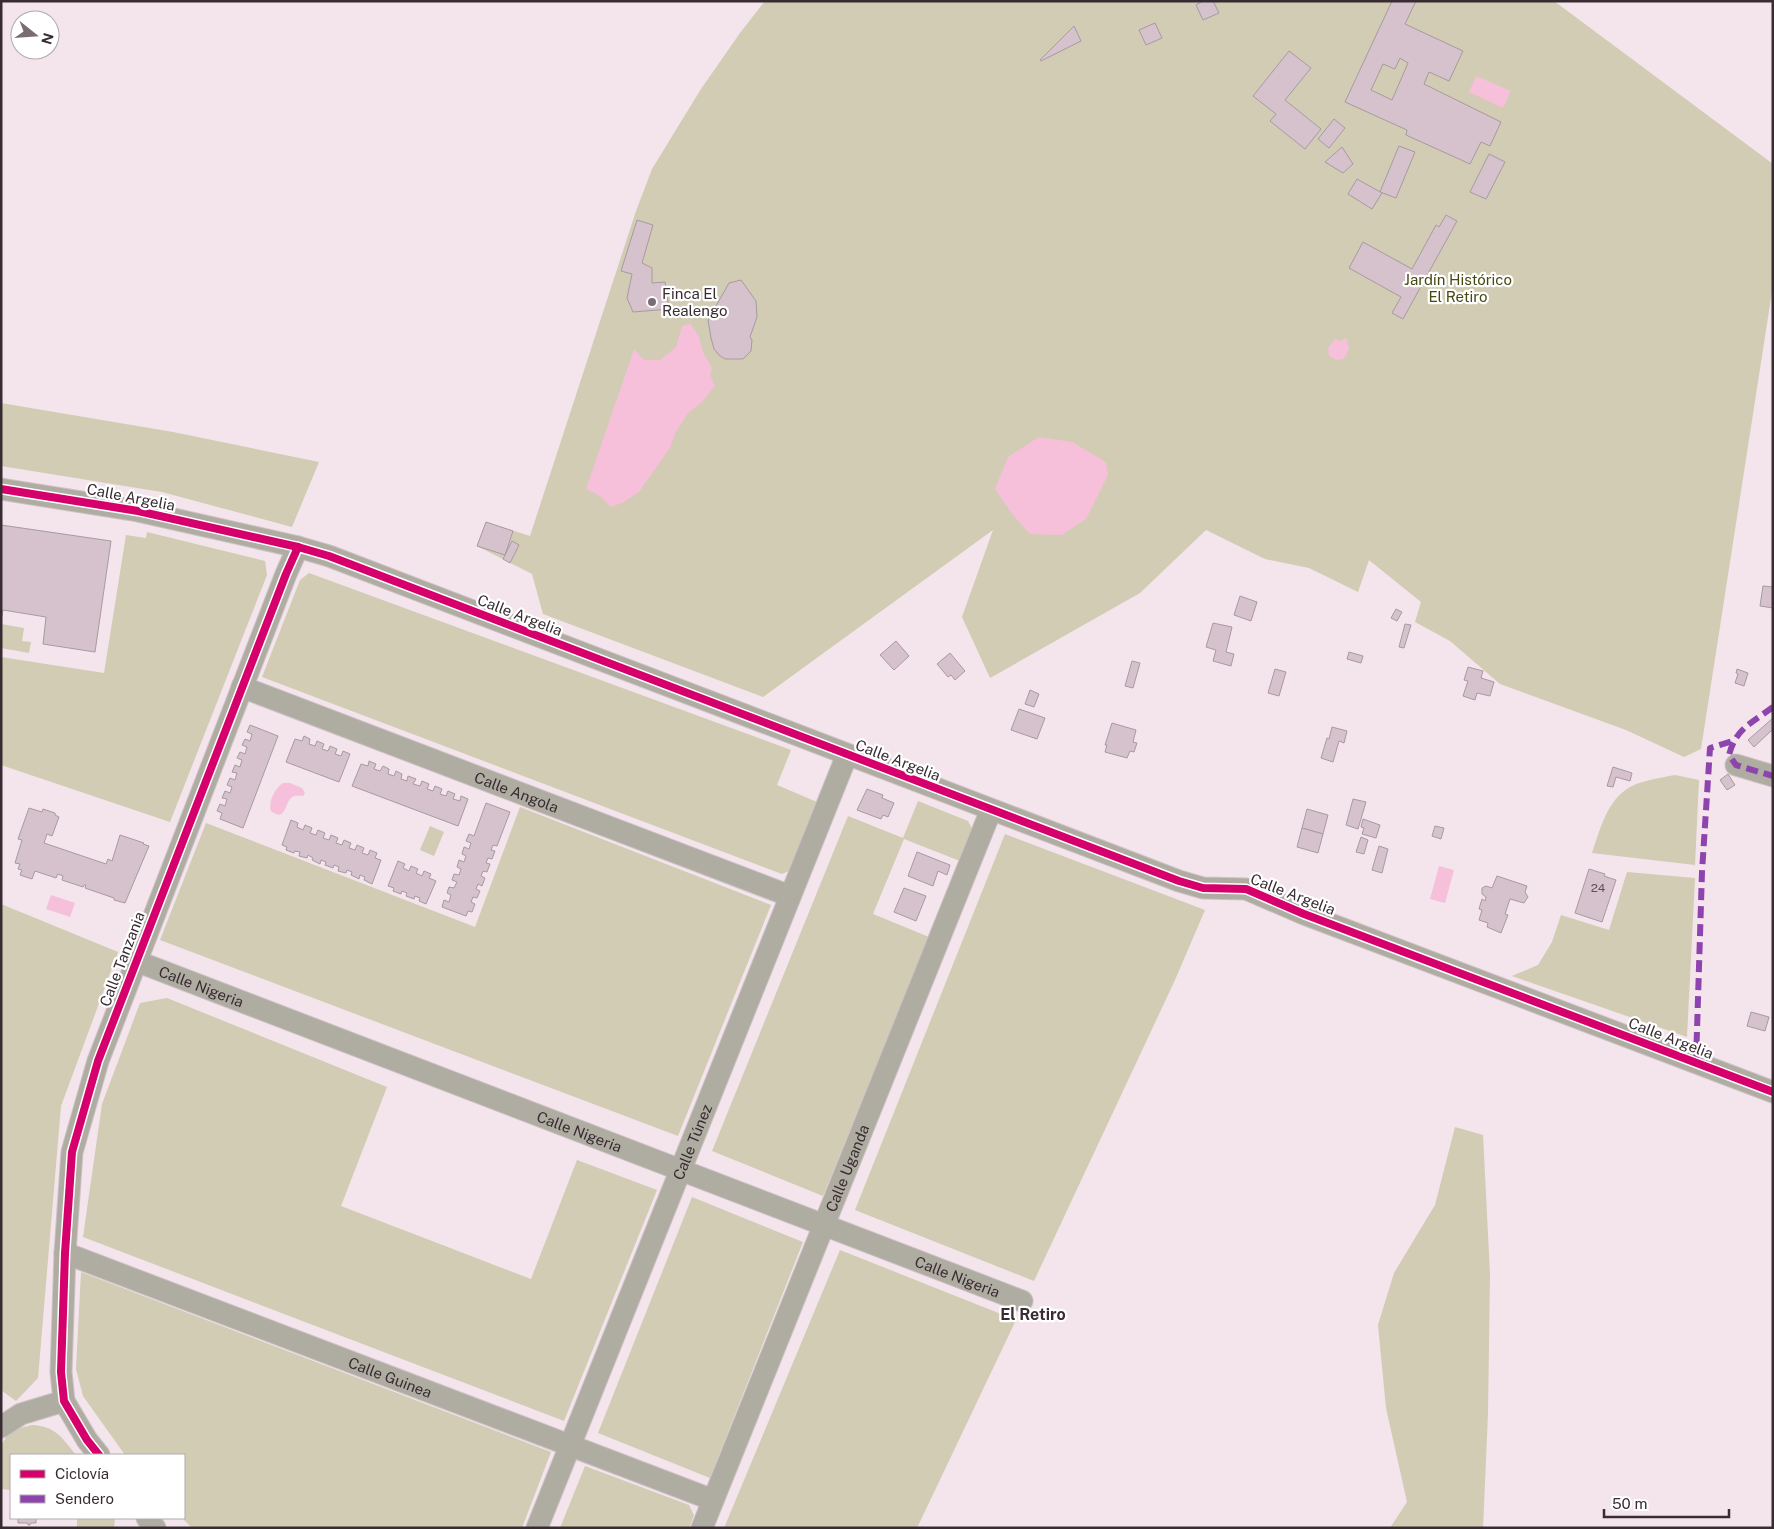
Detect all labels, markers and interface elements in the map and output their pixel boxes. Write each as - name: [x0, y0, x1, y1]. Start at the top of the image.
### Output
- north arrow: [10, 10, 60, 60]
- text: N: [38, 31, 57, 46]
- park label: Jardín Histórico El Retiro: [1404, 271, 1512, 305]
- place label: Finca El Realengo: [662, 285, 727, 319]
- marker: Finca El Realengo: [646, 296, 658, 308]
- street label: Calle Argelia: [86, 480, 176, 514]
- street label: Calle Argelia: [475, 591, 565, 639]
- street label: Calle Argelia: [853, 736, 943, 784]
- street label: Calle Angola: [472, 768, 561, 816]
- street label: Calle Argelia: [1248, 870, 1338, 918]
- house number: 24: [1591, 881, 1606, 895]
- street label: Calle Tanzania: [96, 909, 148, 1009]
- street label: Calle Nigeria: [156, 962, 246, 1010]
- street label: Calle Argelia: [1626, 1014, 1716, 1062]
- street label: Calle Túnez: [669, 1102, 715, 1182]
- street label: Calle Nigeria: [535, 1107, 624, 1155]
- street label: Calle Uganda: [822, 1122, 872, 1214]
- street label: Calle Nigeria: [913, 1252, 1002, 1300]
- district label: El Retiro: [1000, 1305, 1066, 1324]
- street label: Calle Guinea: [346, 1353, 434, 1401]
- legend: [10, 1454, 185, 1519]
- text: Ciclovía: [55, 1465, 109, 1482]
- scale bar: [1604, 1486, 1729, 1518]
- text: Sendero: [55, 1490, 114, 1507]
- text: 50 m: [1612, 1495, 1647, 1512]

